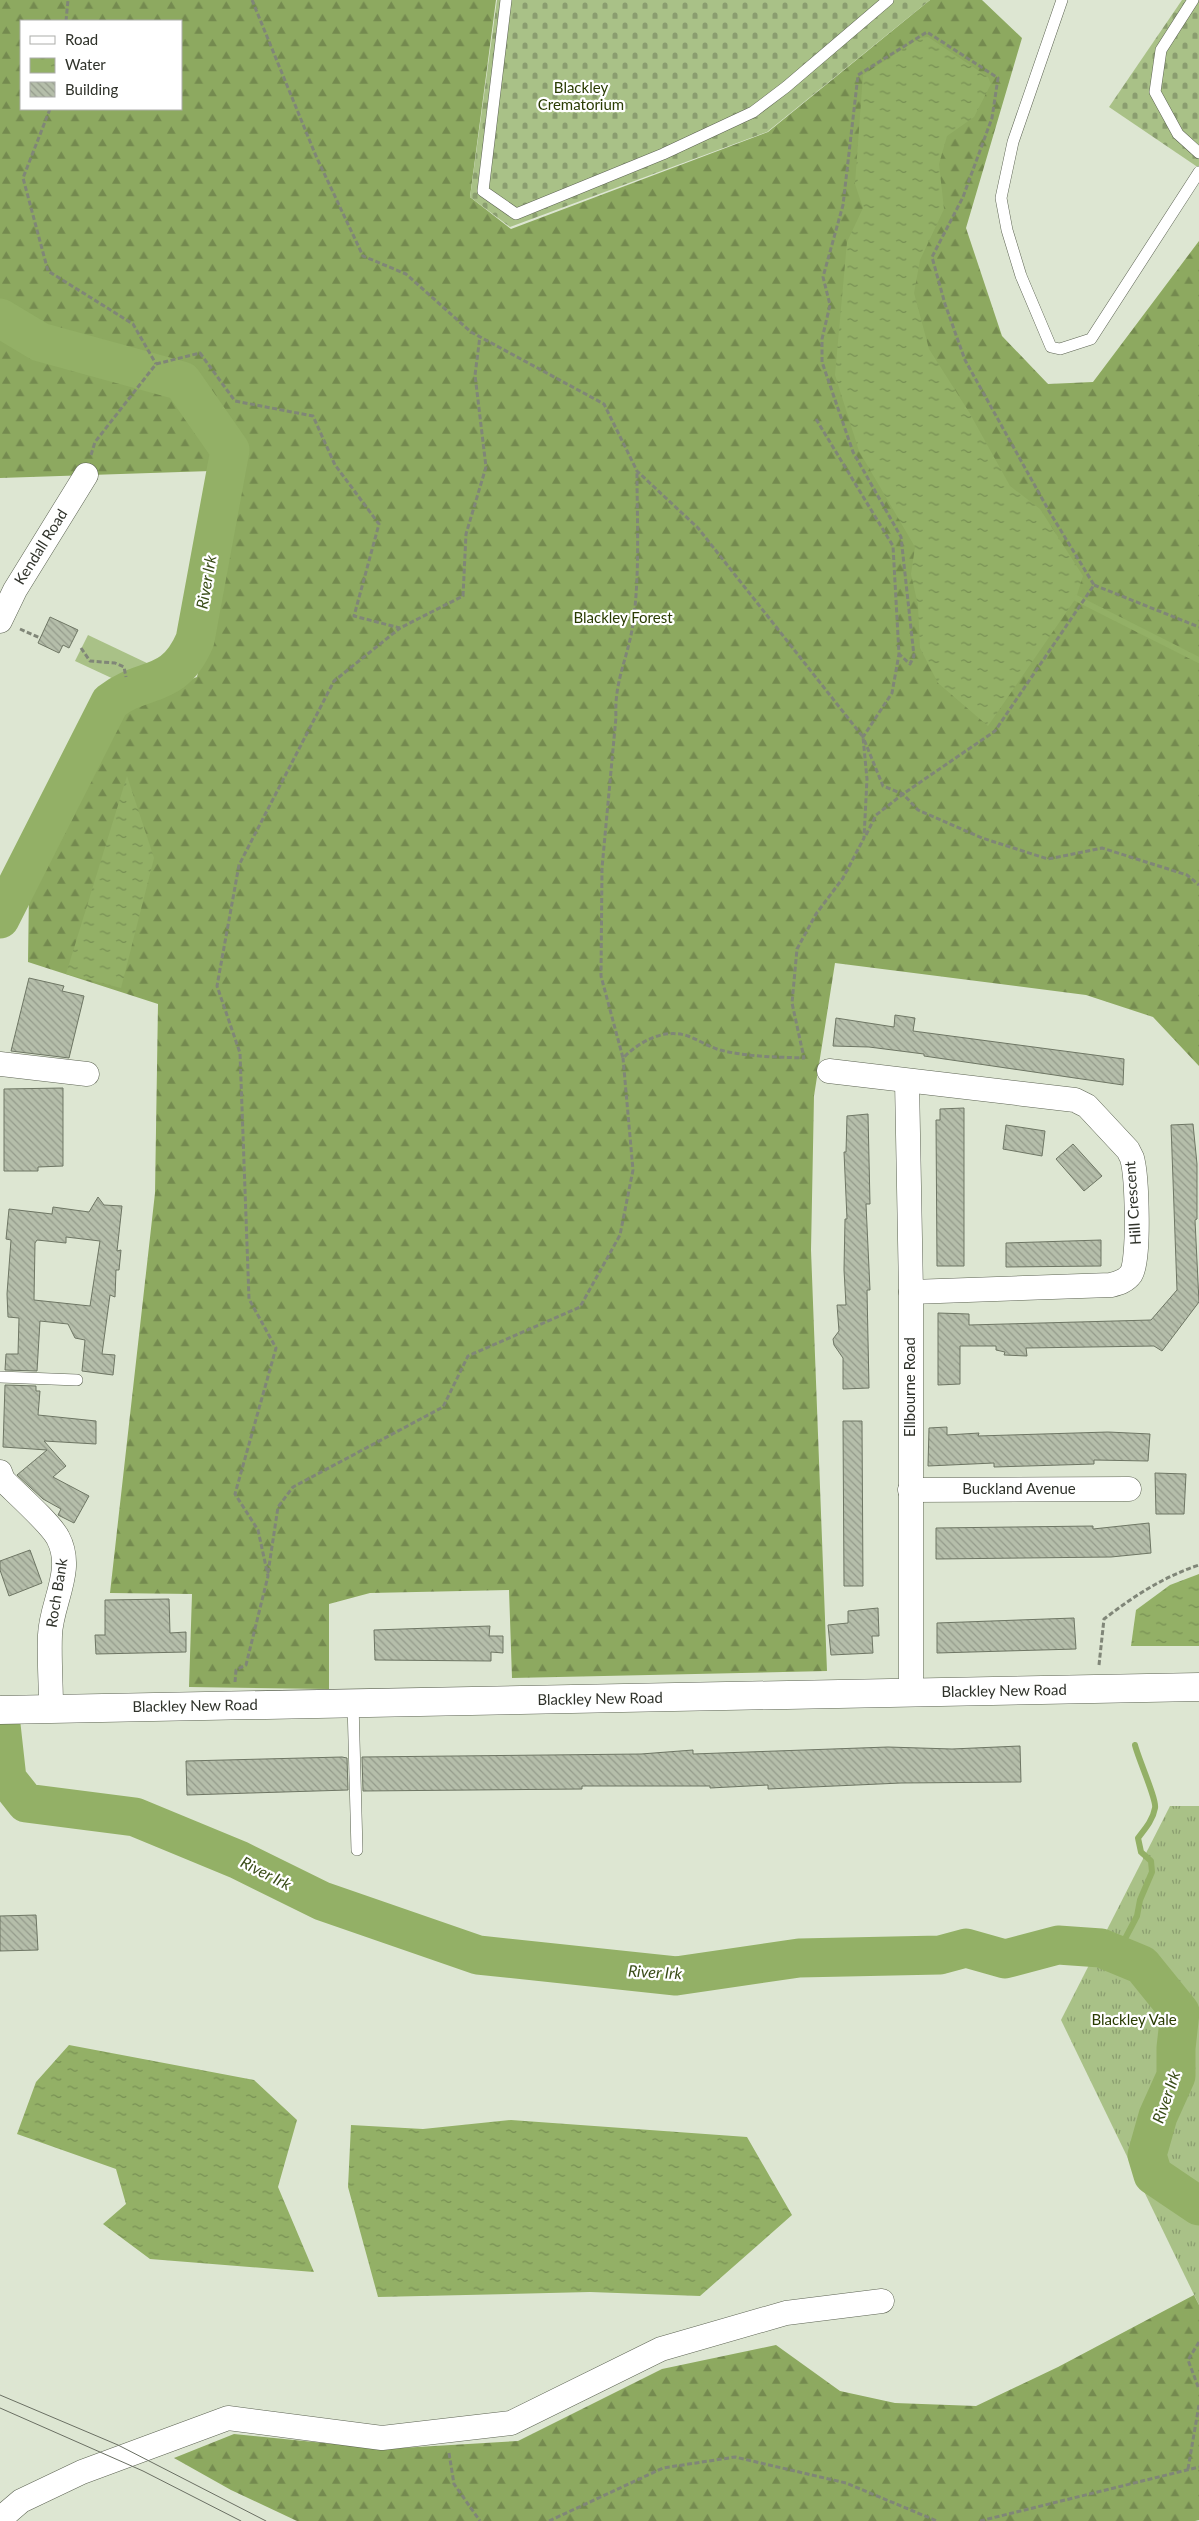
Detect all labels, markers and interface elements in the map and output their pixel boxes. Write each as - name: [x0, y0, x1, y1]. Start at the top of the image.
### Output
- legend: [20, 20, 182, 110]
- text: Road: [65, 30, 98, 48]
- text: Water: [65, 55, 106, 73]
- park label: Blackley Crematorium: [538, 78, 624, 113]
- text: Building: [65, 80, 118, 98]
- street label: Kendall Road: [10, 505, 70, 588]
- water label: River Irk: [191, 553, 220, 610]
- park label: Blackley Forest: [573, 608, 673, 626]
- street label: Hill Crescent: [1120, 1160, 1144, 1246]
- street label: Ellbourne Road: [900, 1337, 918, 1437]
- street label: Buckland Avenue: [962, 1479, 1076, 1497]
- street label: Roch Bank: [42, 1557, 70, 1629]
- street label: Blackley New Road: [941, 1680, 1067, 1700]
- street label: Blackley New Road: [537, 1688, 663, 1708]
- street label: Blackley New Road: [132, 1695, 258, 1715]
- water label: River Irk: [238, 1852, 295, 1893]
- water label: River Irk: [627, 1961, 683, 1982]
- park label: Blackley Vale: [1091, 2010, 1177, 2028]
- water label: River Irk: [1148, 2068, 1183, 2126]

